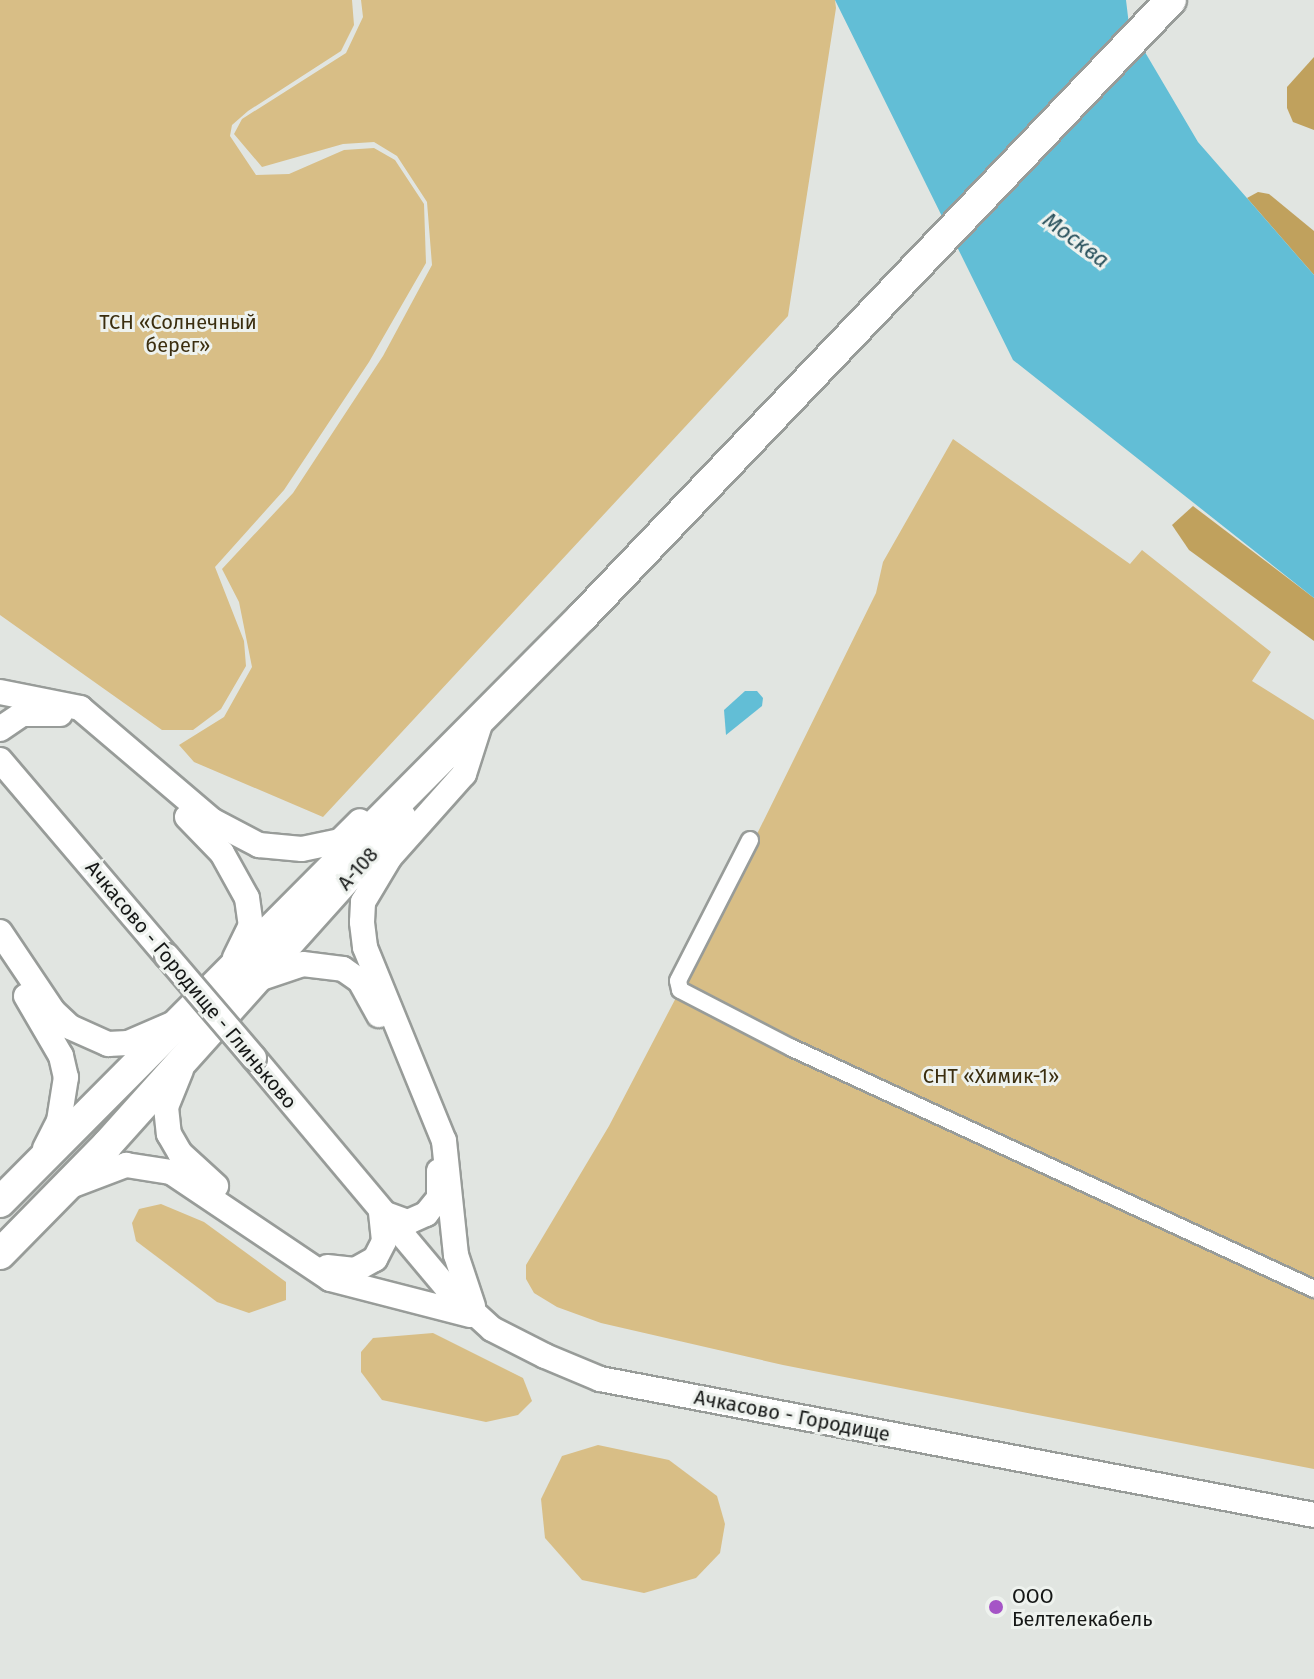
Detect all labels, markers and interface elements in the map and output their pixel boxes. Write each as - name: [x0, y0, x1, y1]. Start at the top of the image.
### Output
- water label: Москва: [1038, 207, 1114, 273]
- park label: ТСН «Солнечный берег»: [99, 311, 257, 358]
- street label: А-108: [333, 843, 383, 895]
- street label: Ачкасово - Городище - Глиньково: [80, 856, 302, 1114]
- park label: СНТ «Химик-1»: [923, 1064, 1059, 1088]
- street label: Ачкасово - Городище: [692, 1385, 892, 1447]
- place label: ООО Белтелекабель: [1012, 1584, 1153, 1631]
- marker: ООО Белтелекабель: [987, 1598, 1005, 1616]

